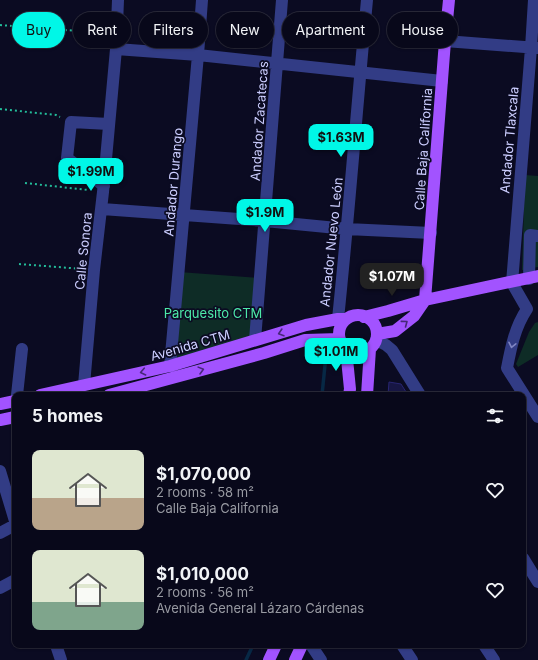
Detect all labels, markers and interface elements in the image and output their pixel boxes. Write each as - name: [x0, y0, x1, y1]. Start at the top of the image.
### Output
- chip: Buy: [12, 12, 65, 48]
- chip: Rent: [73, 12, 131, 48]
- chip: Filters: [139, 12, 208, 48]
- chip: New: [216, 12, 274, 48]
- chip: Apartment: [282, 12, 379, 48]
- chip: House: [387, 12, 458, 48]
- street label: Andador Zacatecas: [247, 60, 271, 181]
- street label: Andador Tlaxcala: [496, 86, 522, 194]
- street label: Calle Baja California: [411, 87, 435, 211]
- pin: $1.63M: [308, 124, 374, 158]
- street label: Andador Durango: [160, 127, 186, 237]
- text: $1.63M: [317, 129, 365, 145]
- pin: $1.99M: [58, 158, 124, 192]
- text: $1.99M: [67, 163, 115, 179]
- street label: Andador Nuevo León: [316, 177, 346, 307]
- pin: $1.9M: [237, 199, 293, 233]
- text: $1.9M: [246, 204, 284, 220]
- street label: Calle Sonora: [71, 211, 95, 291]
- pin: $1.07M: [359, 263, 425, 297]
- text: $1.07M: [369, 268, 415, 284]
- park label: Parquesito CTM: [164, 305, 262, 321]
- one-way arrow: [401, 321, 408, 328]
- street label: Avenida CTM: [148, 326, 232, 364]
- one-way arrow: [278, 328, 285, 337]
- pin: $1.01M: [303, 338, 369, 372]
- one-way arrow: [508, 342, 516, 348]
- text: $1.01M: [314, 343, 358, 359]
- one-way arrow: [197, 366, 204, 375]
- one-way arrow: [139, 368, 146, 376]
- icon: filters: [484, 405, 506, 427]
- text: 5 homes: [32, 406, 103, 426]
- text: $1,070,000: [156, 464, 251, 484]
- icon: home: [64, 466, 112, 514]
- icon: heart: [484, 479, 506, 501]
- text: 2 rooms · 58 m²: [156, 484, 254, 500]
- text: Calle Baja California: [156, 500, 279, 516]
- text: $1,010,000: [156, 564, 249, 584]
- icon: home: [64, 566, 112, 614]
- icon: heart: [484, 579, 506, 601]
- text: 2 rooms · 56 m²: [156, 584, 254, 600]
- text: Avenida General Lázaro Cárdenas: [156, 600, 364, 616]

